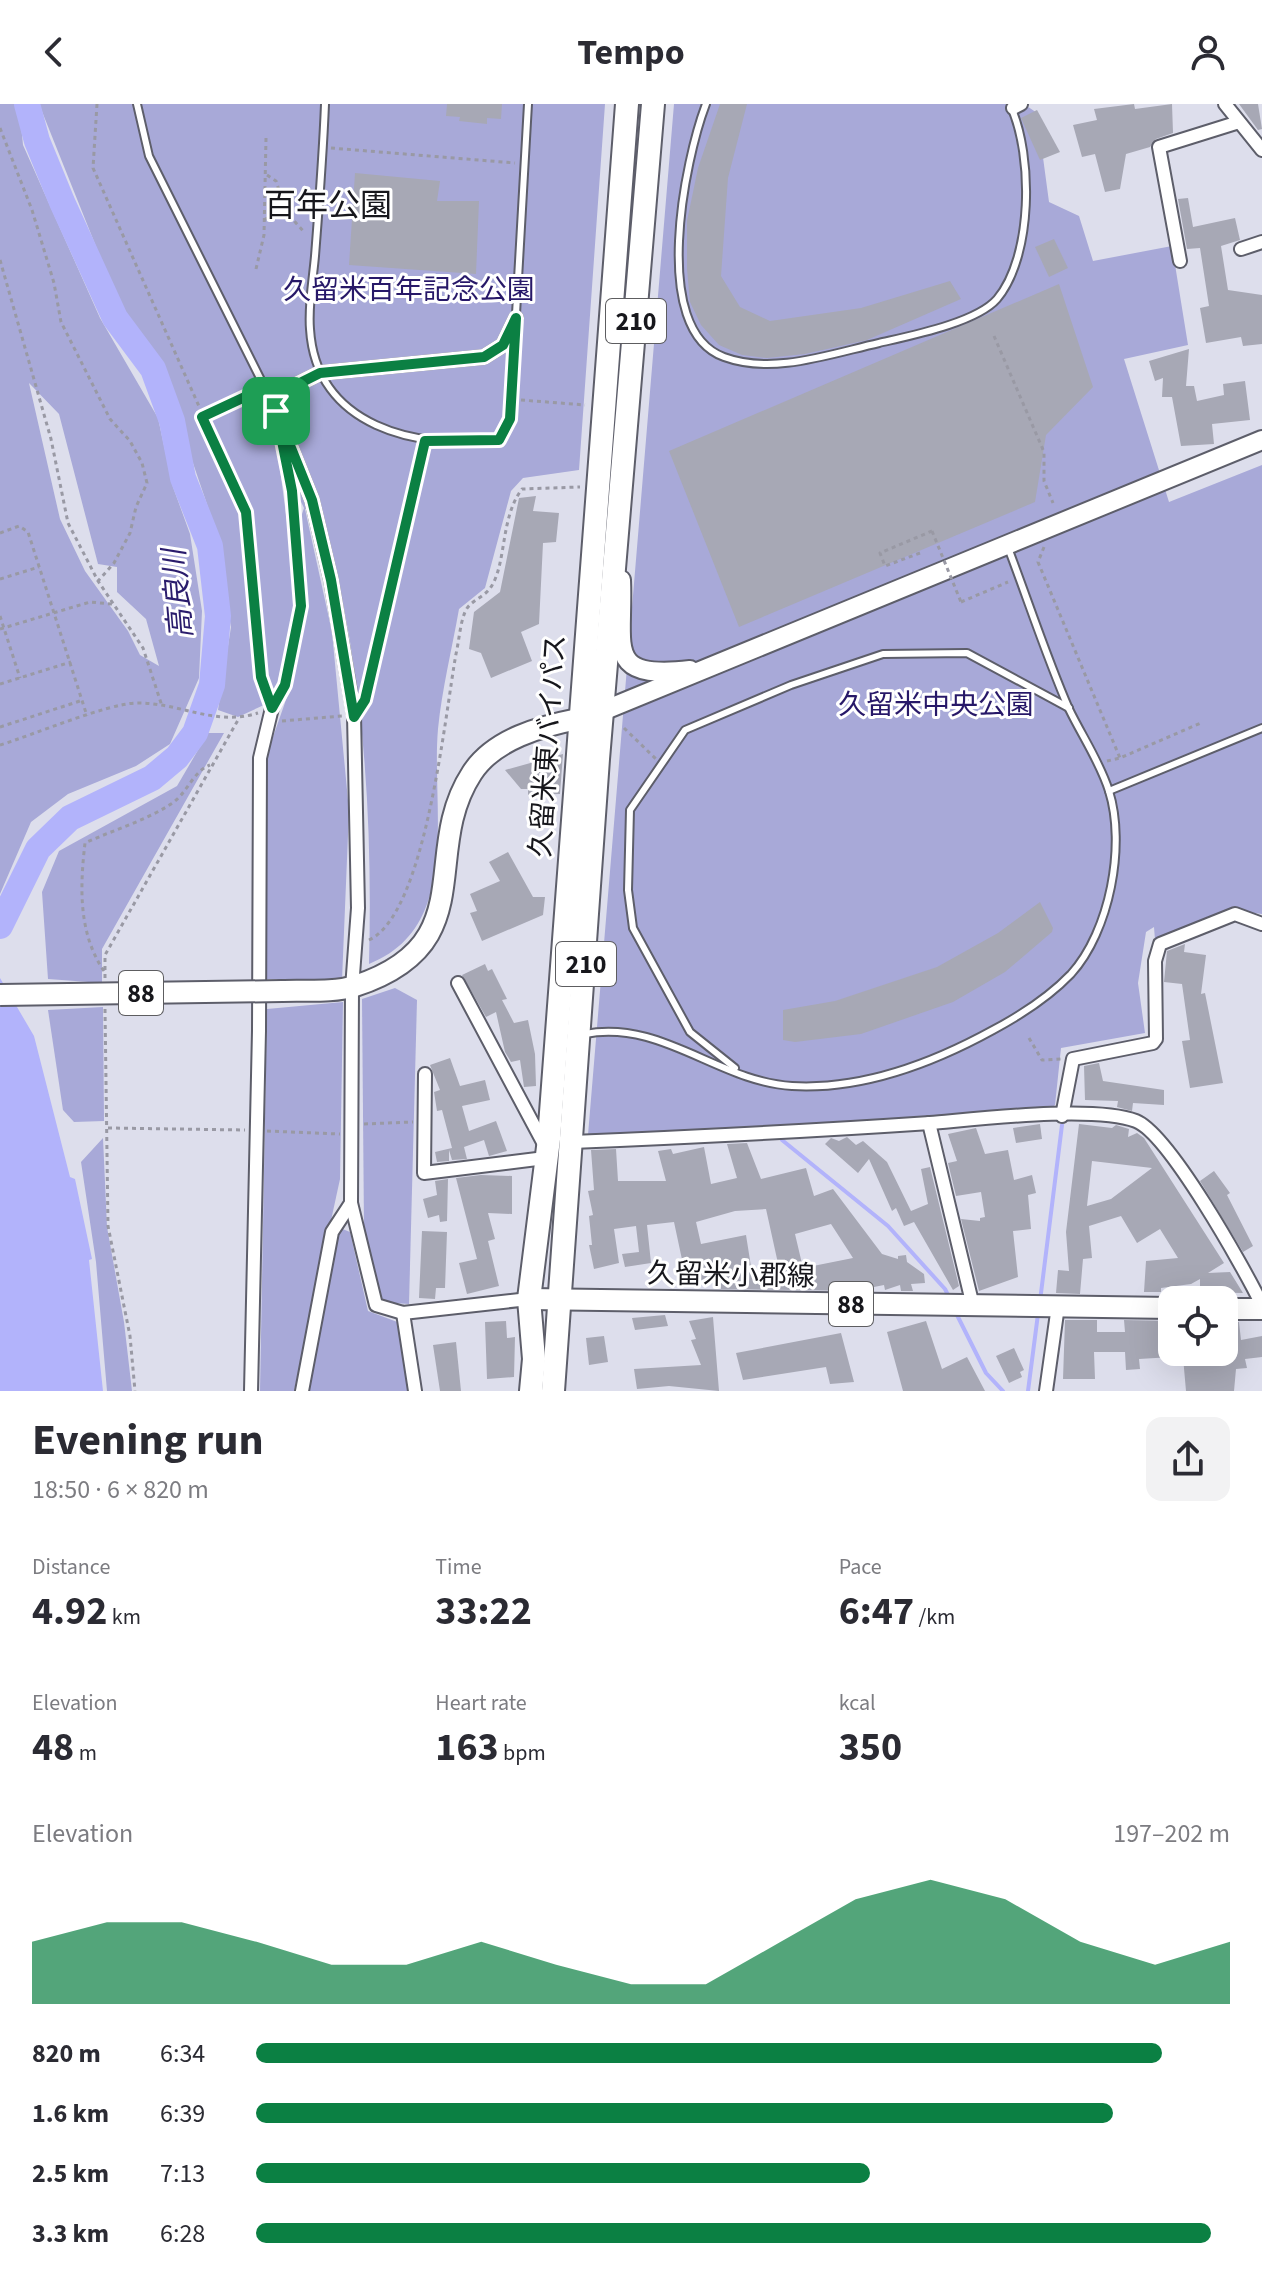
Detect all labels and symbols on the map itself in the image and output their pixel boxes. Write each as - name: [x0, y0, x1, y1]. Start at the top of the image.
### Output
- district label: 百年公園: [264, 183, 392, 229]
- park label: 久留米百年記念公園: [283, 270, 535, 310]
- road number: 210: [606, 299, 666, 343]
- pin: [242, 377, 310, 445]
- water label: 高良川: [152, 544, 203, 641]
- street label: 久留米東バイパス: [520, 633, 576, 859]
- park label: 久留米中央公園: [838, 685, 1034, 725]
- road number: 210: [556, 942, 616, 986]
- road number: 88: [119, 971, 163, 1015]
- street label: 久留米小郡線: [647, 1254, 815, 1296]
- road number: 88: [829, 1282, 873, 1326]

